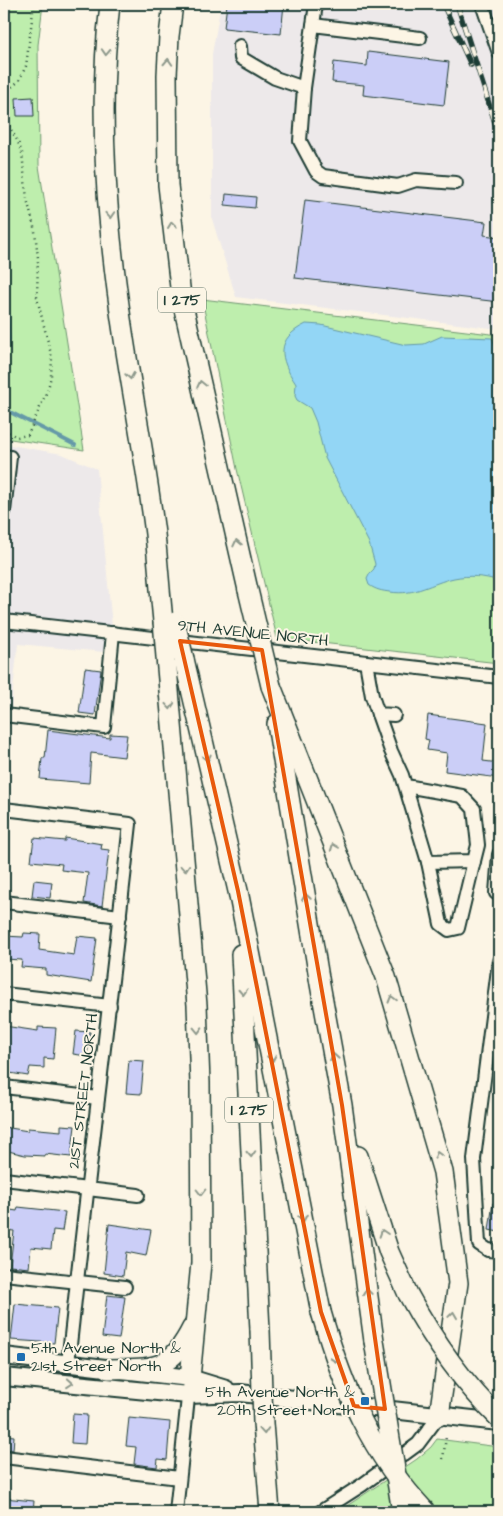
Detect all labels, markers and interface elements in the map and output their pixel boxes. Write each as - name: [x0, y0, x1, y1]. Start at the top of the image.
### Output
- one-way arrow: [101, 49, 111, 57]
- one-way arrow: [162, 58, 173, 66]
- one-way arrow: [104, 211, 115, 219]
- one-way arrow: [167, 220, 178, 228]
- road number: I 275: [158, 288, 206, 312]
- one-way arrow: [124, 371, 134, 380]
- one-way arrow: [196, 380, 207, 389]
- one-way arrow: [232, 538, 243, 547]
- street label: 9TH AVENUE NORTH: [176, 614, 330, 652]
- one-way arrow: [165, 702, 176, 710]
- one-way arrow: [201, 754, 212, 763]
- one-way arrow: [330, 843, 341, 852]
- one-way arrow: [179, 864, 190, 872]
- one-way arrow: [301, 893, 311, 901]
- one-way arrow: [238, 988, 248, 996]
- one-way arrow: [387, 995, 397, 1004]
- street label: 21ST STREET NORTH: [63, 1012, 104, 1170]
- one-way arrow: [193, 1026, 203, 1034]
- one-way arrow: [329, 1053, 339, 1061]
- one-way arrow: [266, 1054, 276, 1063]
- road number: I 275: [225, 1098, 273, 1122]
- one-way arrow: [246, 1150, 257, 1158]
- one-way arrow: [434, 1151, 444, 1159]
- one-way arrow: [196, 1189, 206, 1197]
- one-way arrow: [297, 1214, 307, 1222]
- one-way arrow: [378, 1229, 388, 1238]
- one-way arrow: [362, 1288, 373, 1296]
- one-way arrow: [447, 1311, 458, 1319]
- place label: 5th Avenue North & 21st Street North: [31, 1337, 181, 1377]
- marker: 5th Avenue North & 21st Street North: [15, 1351, 27, 1363]
- one-way arrow: [329, 1354, 339, 1363]
- one-way arrow: [66, 1378, 74, 1389]
- place label: 5th Avenue North & 20th Street North: [205, 1381, 355, 1421]
- marker: 5th Avenue North & 20th Street North: [359, 1395, 371, 1407]
- one-way arrow: [258, 1427, 269, 1435]

